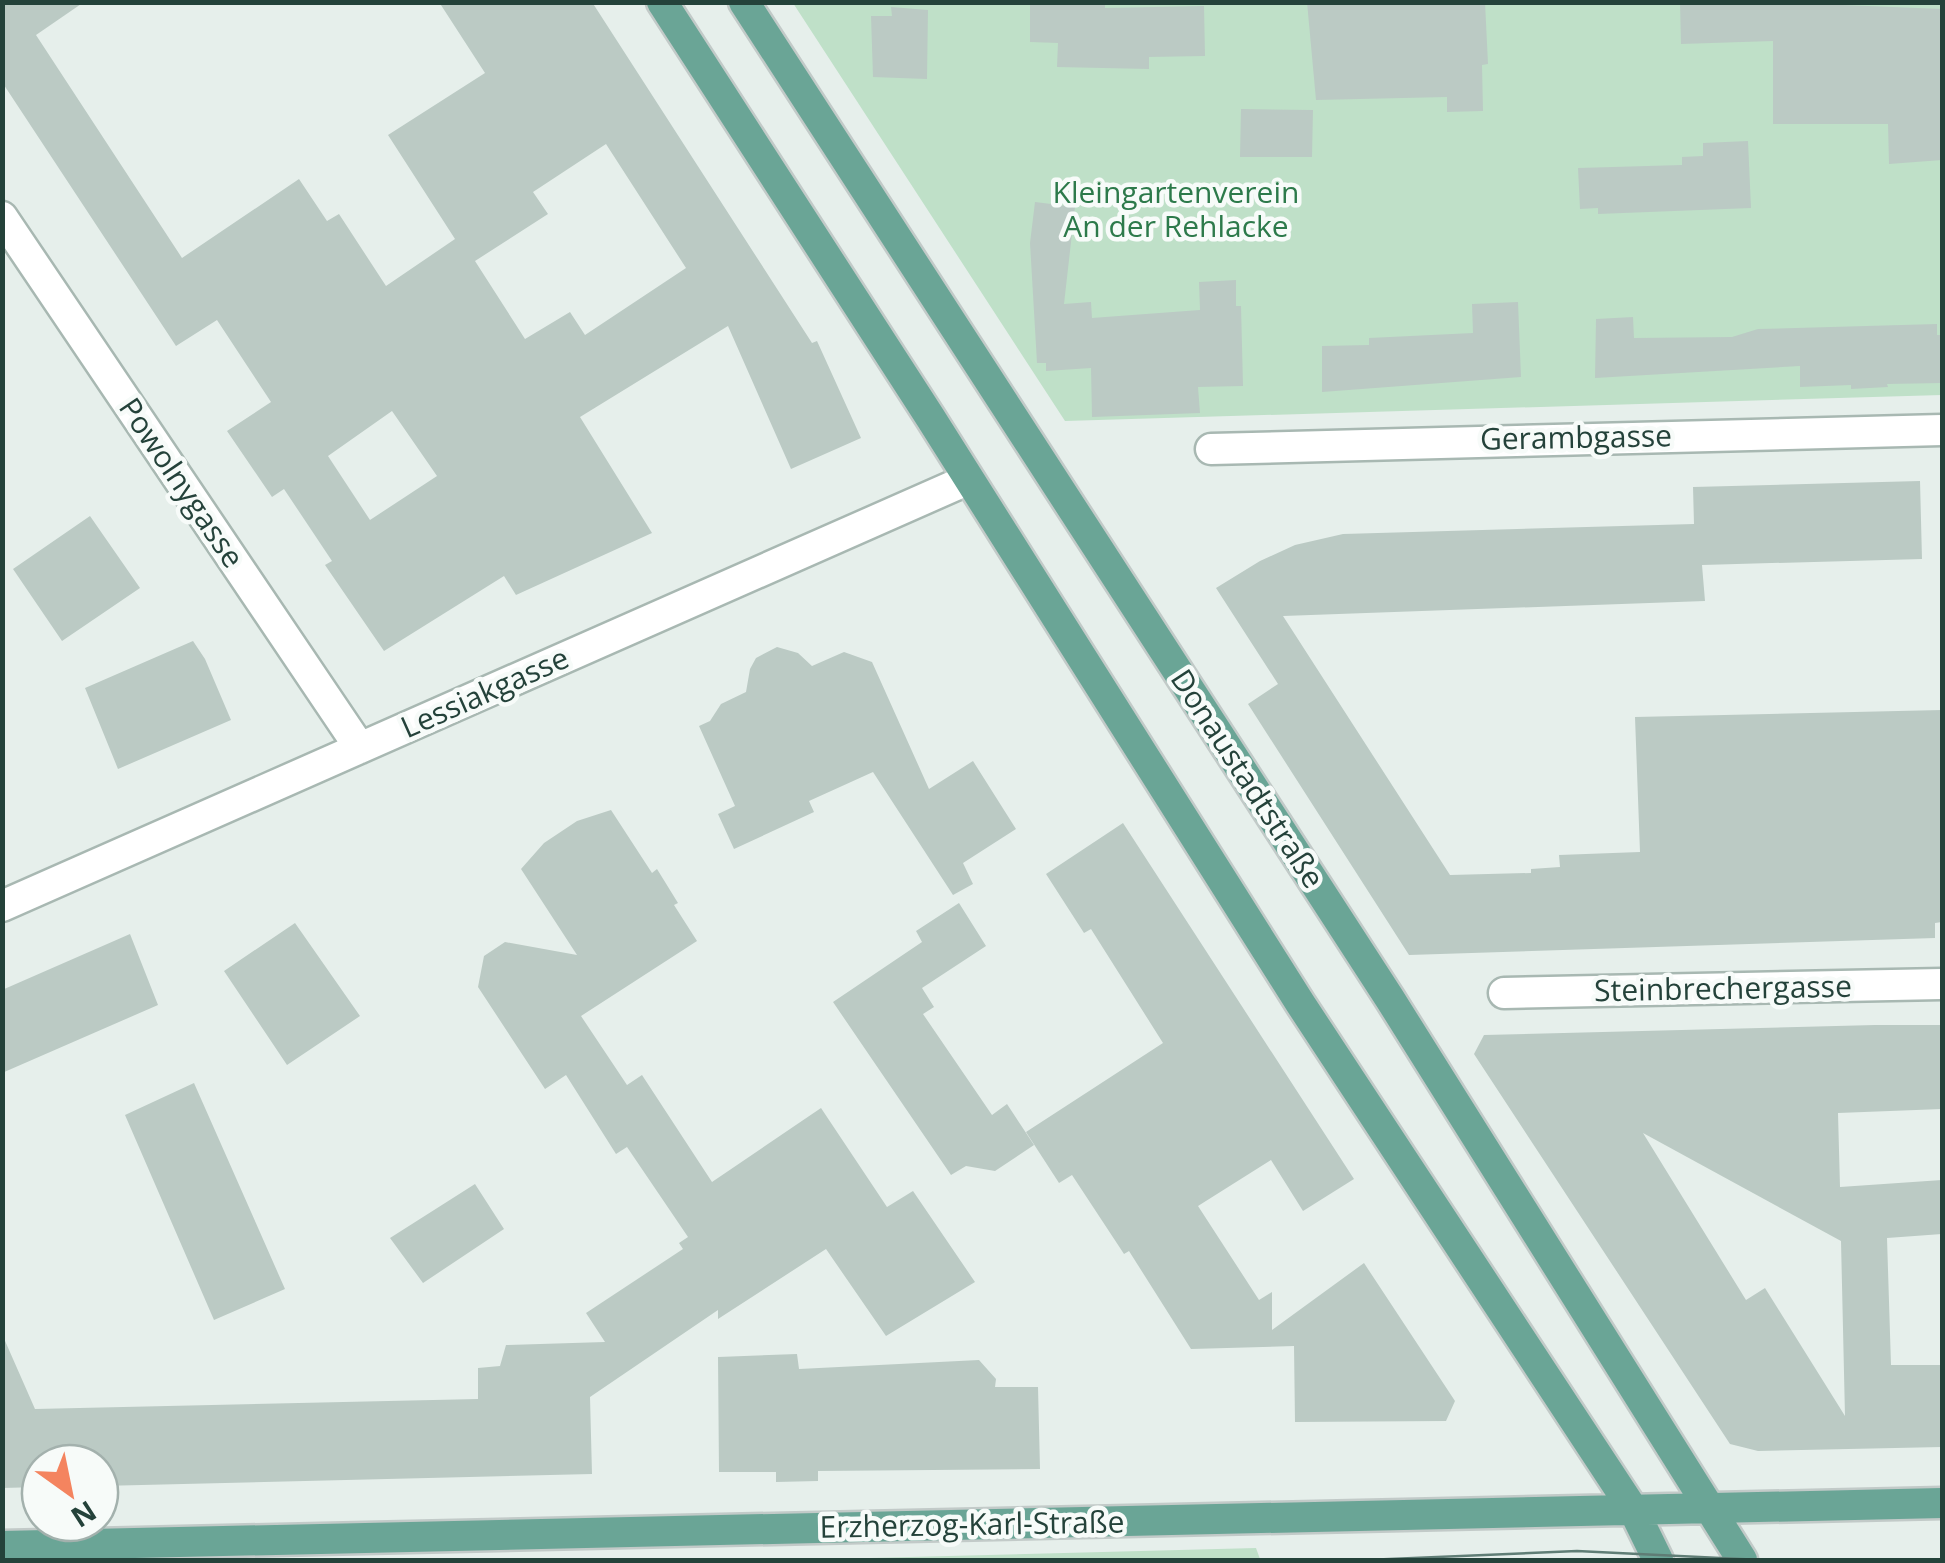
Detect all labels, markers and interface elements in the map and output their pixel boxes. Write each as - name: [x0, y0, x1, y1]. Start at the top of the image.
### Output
- park label: Kleingartenverein An der Rehlacke: [1053, 171, 1299, 246]
- street label: Powolnygasse: [110, 389, 254, 575]
- street label: Gerambgasse: [1480, 414, 1672, 459]
- street label: Lessiakgasse: [394, 636, 575, 747]
- street label: Donaustadtstraße: [1162, 661, 1334, 896]
- street label: Steinbrechergasse: [1594, 965, 1852, 1010]
- north arrow: [20, 1443, 120, 1543]
- text: N: [64, 1493, 104, 1537]
- street label: Erzherzog-Karl-Straße: [819, 1500, 1125, 1547]

